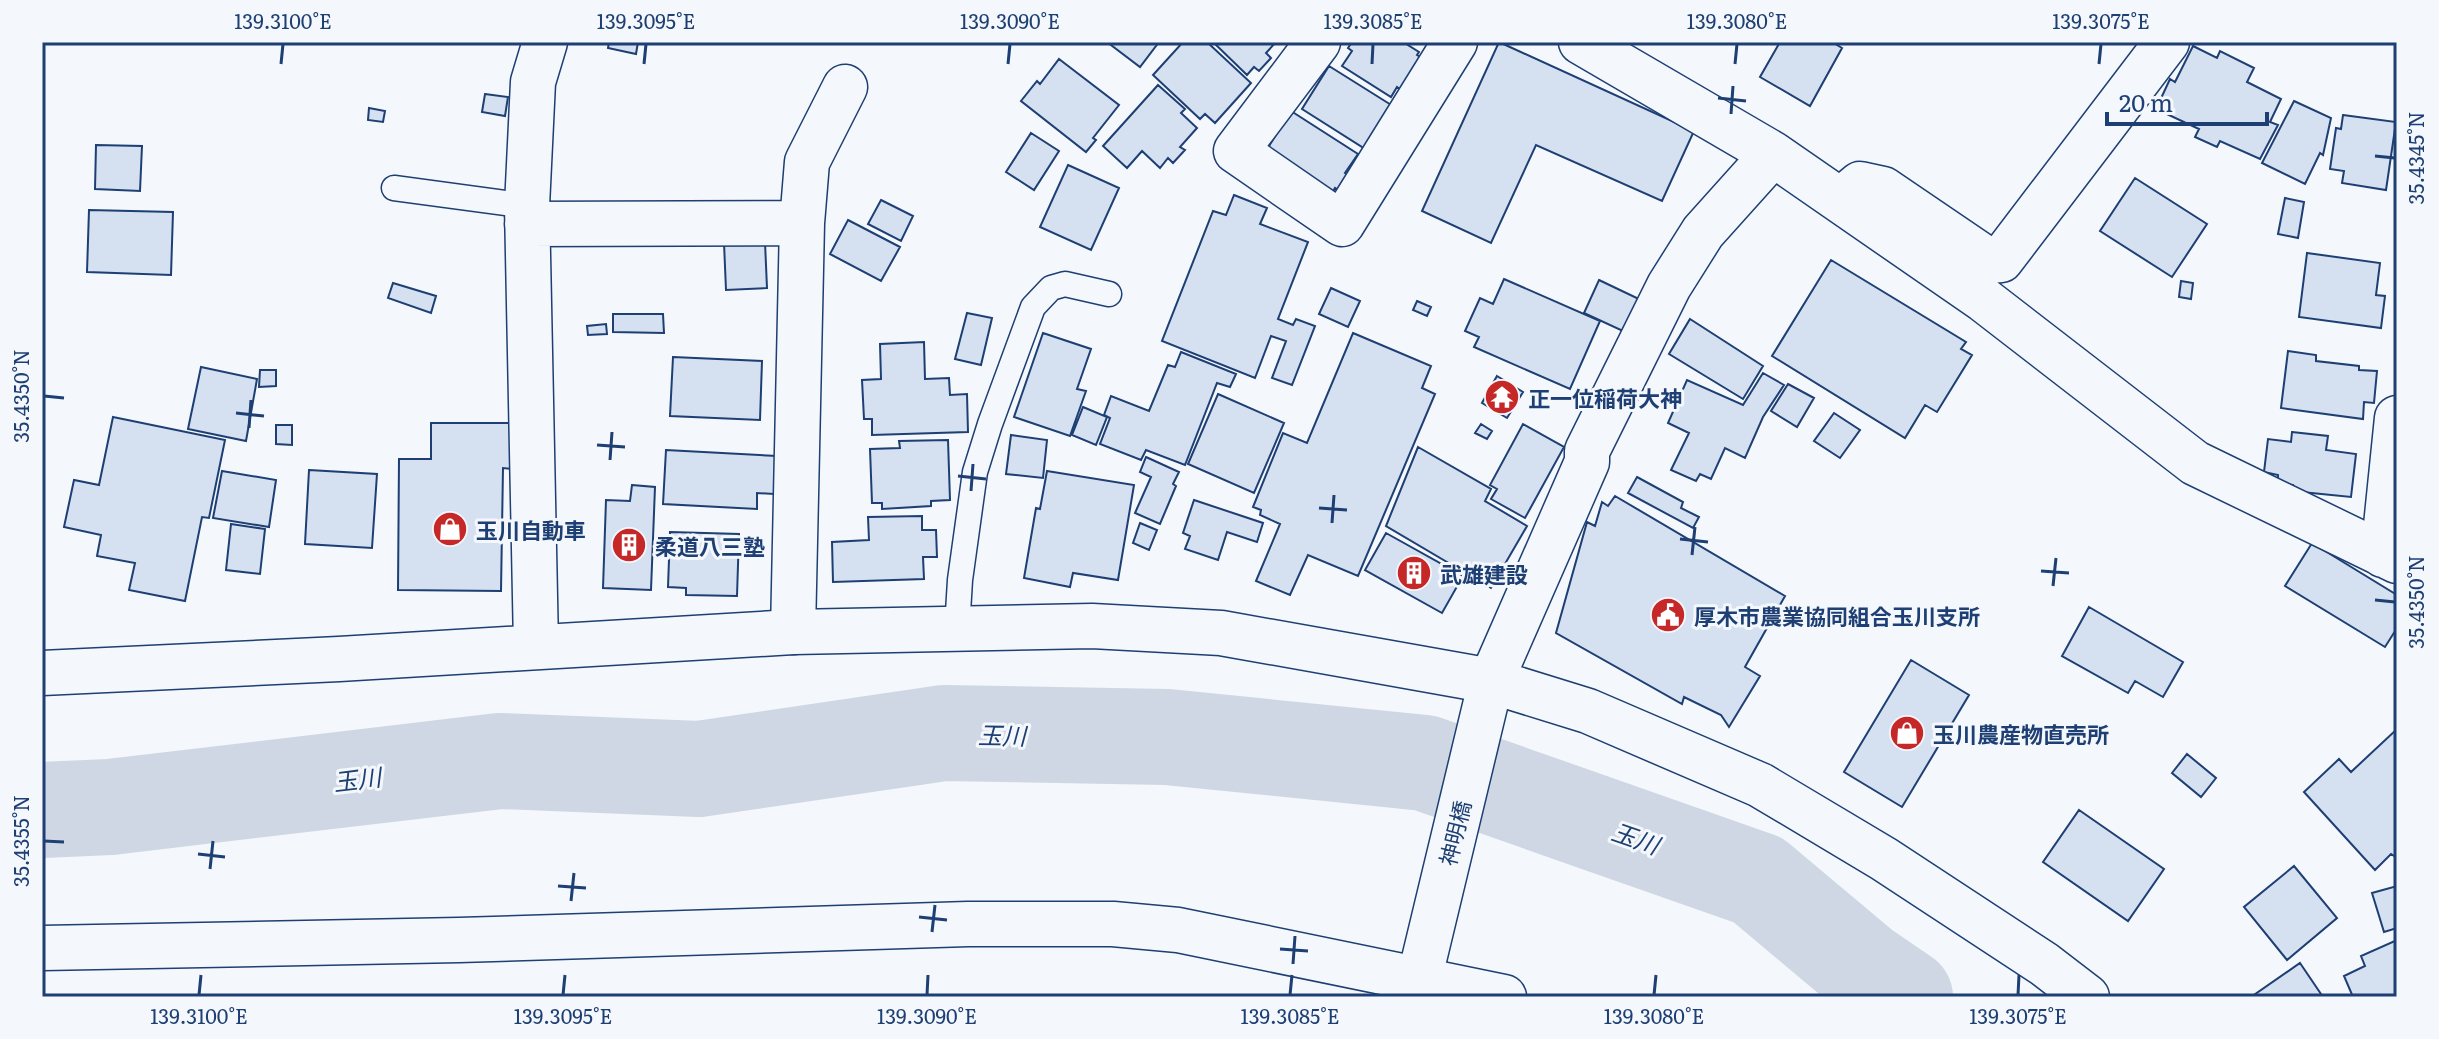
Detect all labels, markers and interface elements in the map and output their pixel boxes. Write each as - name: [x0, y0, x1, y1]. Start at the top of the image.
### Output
- text: 139.3100°E: [234, 5, 332, 35]
- text: 139.3095°E: [597, 5, 695, 35]
- text: 139.3090°E: [960, 5, 1060, 35]
- text: 139.3085°E: [1324, 5, 1423, 35]
- text: 139.3080°E: [1687, 5, 1787, 35]
- text: 139.3075°E: [2052, 5, 2150, 35]
- scale bar: [2107, 76, 2267, 126]
- text: 20 m: [2119, 84, 2173, 119]
- text: 35.4345°N: [2400, 112, 2430, 204]
- text: 35.4350°N: [5, 349, 35, 443]
- temple icon: 正一位稲荷大神: [1483, 378, 1521, 416]
- place label: 正一位稲荷大神: [1528, 381, 1682, 414]
- shop icon: 玉川自動車: [431, 510, 469, 548]
- place label: 玉川自動車: [476, 513, 586, 546]
- building icon: 柔道八三塾: [610, 526, 648, 564]
- place label: 柔道八三塾: [655, 529, 765, 562]
- building icon: 武雄建設: [1395, 554, 1433, 592]
- text: 35.4350°N: [2400, 555, 2430, 649]
- place label: 武雄建設: [1440, 557, 1528, 590]
- public building icon: 厚木市農業協同組合玉川支所: [1649, 596, 1687, 634]
- place label: 厚木市農業協同組合玉川支所: [1694, 599, 1980, 632]
- shop icon: 玉川農産物直売所: [1888, 714, 1926, 752]
- water label: 玉川: [978, 716, 1029, 752]
- place label: 玉川農産物直売所: [1933, 717, 2109, 750]
- water label: 玉川: [331, 757, 386, 798]
- text: 35.4355°N: [5, 795, 35, 887]
- street label: 神明橋: [1430, 797, 1478, 869]
- water label: 玉川: [1608, 813, 1667, 862]
- text: 139.3100°E: [150, 1000, 248, 1030]
- text: 139.3095°E: [514, 1000, 612, 1030]
- text: 139.3090°E: [877, 1000, 977, 1030]
- text: 139.3085°E: [1241, 1000, 1340, 1030]
- text: 139.3080°E: [1604, 1000, 1704, 1030]
- text: 139.3075°E: [1969, 1000, 2067, 1030]

